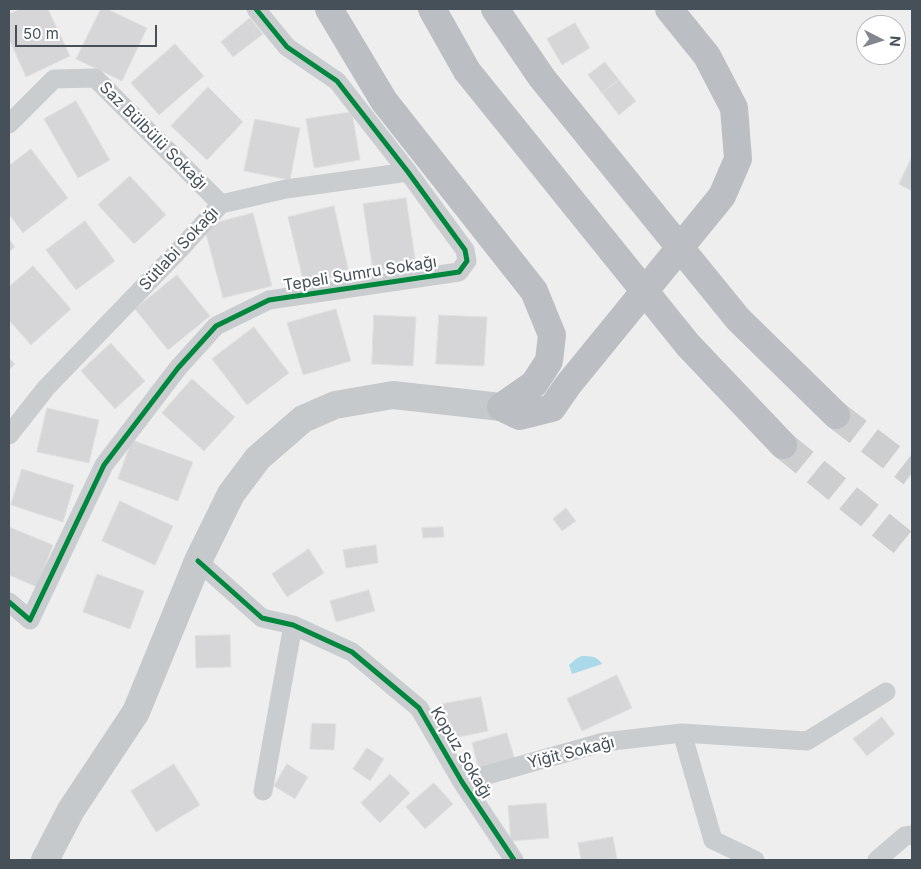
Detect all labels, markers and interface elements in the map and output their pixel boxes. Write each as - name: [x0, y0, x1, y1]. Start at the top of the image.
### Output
- scale bar: [18, 15, 160, 47]
- north arrow: [856, 15, 906, 65]
- text: 50 m: [23, 24, 59, 43]
- text: N: [887, 35, 904, 47]
- street label: Saz Bülbülü Sokağı: [95, 78, 211, 194]
- street label: Sütlabi Sokağı: [135, 203, 223, 295]
- street label: Tepeli Sumru Sokağı: [282, 252, 438, 296]
- street label: Kopuz Sokağı: [426, 704, 496, 802]
- street label: Yiğit Sokağı: [525, 733, 617, 773]

